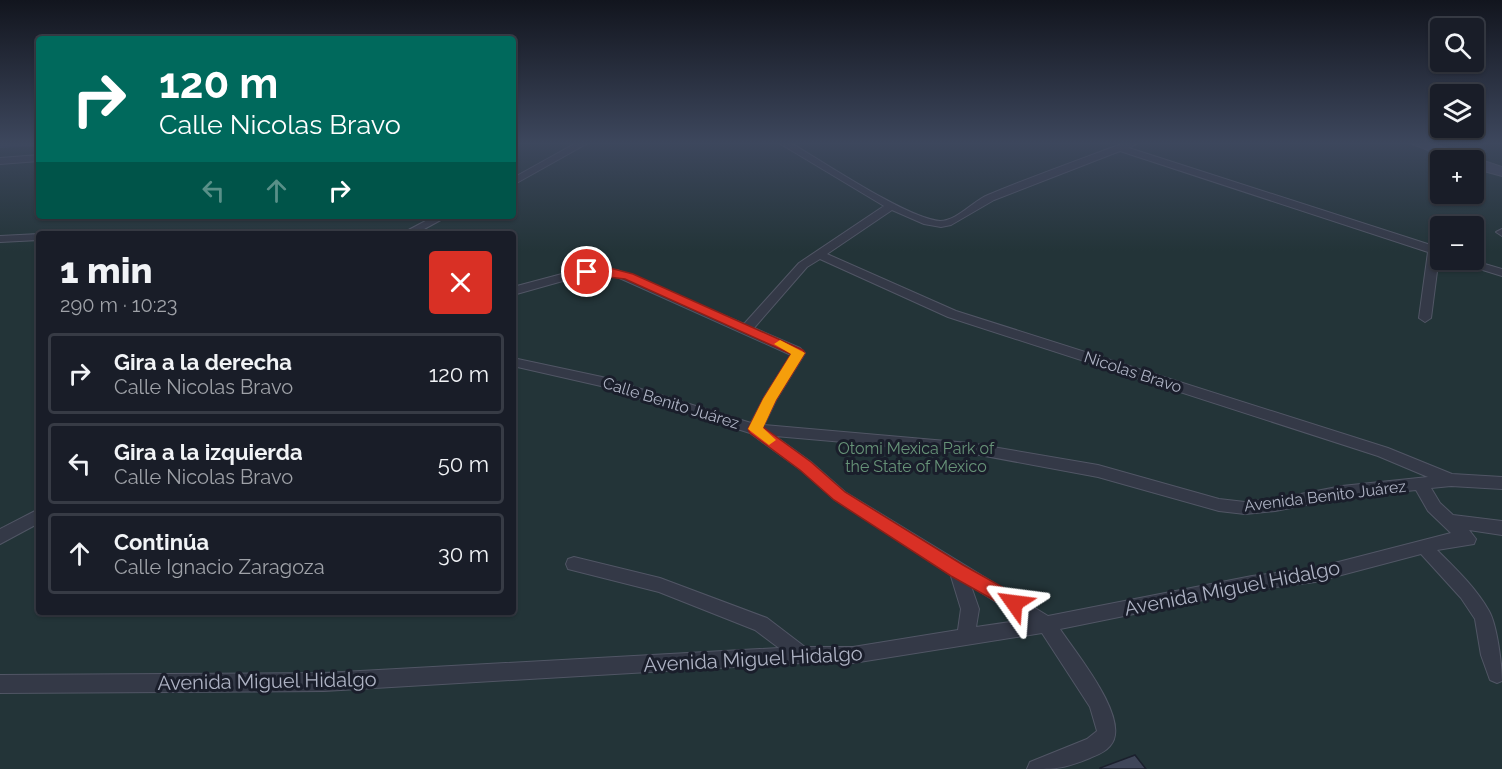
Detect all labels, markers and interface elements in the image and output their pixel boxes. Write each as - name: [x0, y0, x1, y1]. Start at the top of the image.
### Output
- map controls: [1430, 18, 1484, 270]
- button: search: [1430, 18, 1484, 72]
- text: 120 m: [159, 59, 278, 108]
- icon: right: [60, 60, 138, 138]
- button: layers: [1430, 84, 1484, 138]
- text: Calle Nicolas Bravo: [159, 109, 401, 140]
- button: +: [1430, 150, 1484, 204]
- icon: left: [197, 174, 230, 207]
- icon: ahead: [260, 174, 293, 207]
- icon: right: [323, 174, 356, 207]
- button: −: [1430, 216, 1484, 270]
- pin: [561, 246, 612, 297]
- text: 1 min: [60, 249, 152, 291]
- button: close: [429, 251, 492, 314]
- icon: arrive: [570, 255, 603, 288]
- text: 290 m · 10:23: [60, 293, 178, 317]
- street label: Nicolas Bravo: [1082, 347, 1184, 397]
- text: Gira a la derecha: [114, 349, 292, 375]
- icon: right: [63, 357, 96, 390]
- text: 120 m: [429, 361, 489, 387]
- street label: Calle Benito Juárez: [601, 373, 742, 433]
- text: Calle Nicolas Bravo: [114, 375, 293, 399]
- text: Gira a la izquierda: [114, 439, 303, 465]
- park label: Otomi Mexica Park of the State of Mexico: [838, 439, 995, 476]
- icon: left: [63, 447, 96, 480]
- text: 50 m: [438, 451, 489, 477]
- text: Calle Nicolas Bravo: [114, 465, 293, 489]
- street label: Avenida Benito Juárez: [1243, 477, 1407, 515]
- text: Continúa: [114, 529, 209, 555]
- icon: ahead: [63, 537, 96, 570]
- text: 30 m: [438, 541, 489, 567]
- text: Calle Ignacio Zaragoza: [114, 555, 325, 579]
- street label: Avenida Miguel Hidalgo: [1122, 555, 1342, 621]
- position arrow: [982, 571, 1046, 635]
- street label: Avenida Miguel Hidalgo: [643, 641, 863, 677]
- street label: Avenida Miguel Hidalgo: [157, 667, 377, 695]

